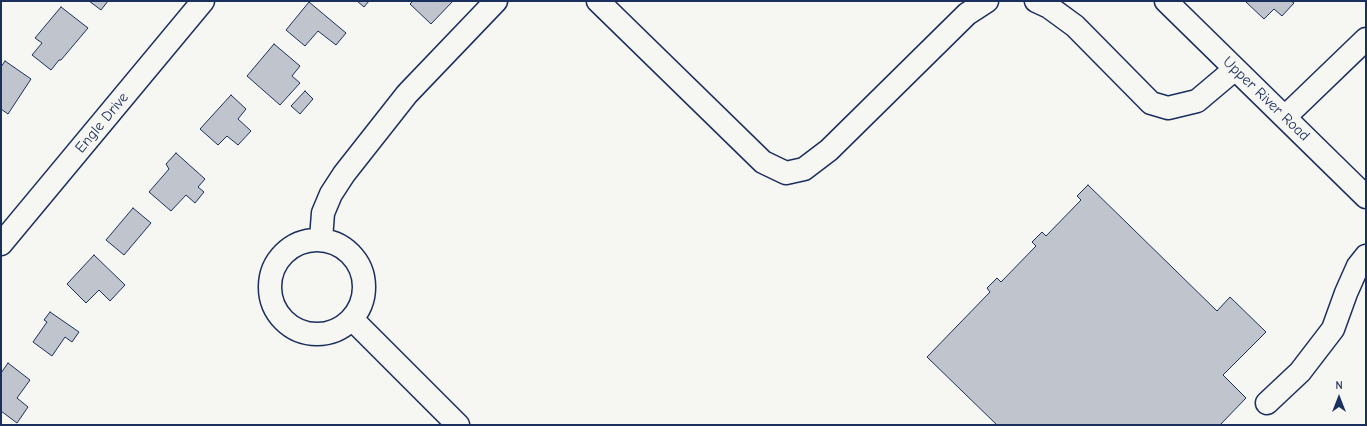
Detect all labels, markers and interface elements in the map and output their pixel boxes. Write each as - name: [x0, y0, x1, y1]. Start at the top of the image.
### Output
- street label: Upper River Road: [1219, 53, 1313, 145]
- street label: Engle Drive: [72, 89, 132, 157]
- north arrow: [1319, 378, 1359, 418]
- text: N: [1335, 379, 1343, 392]

